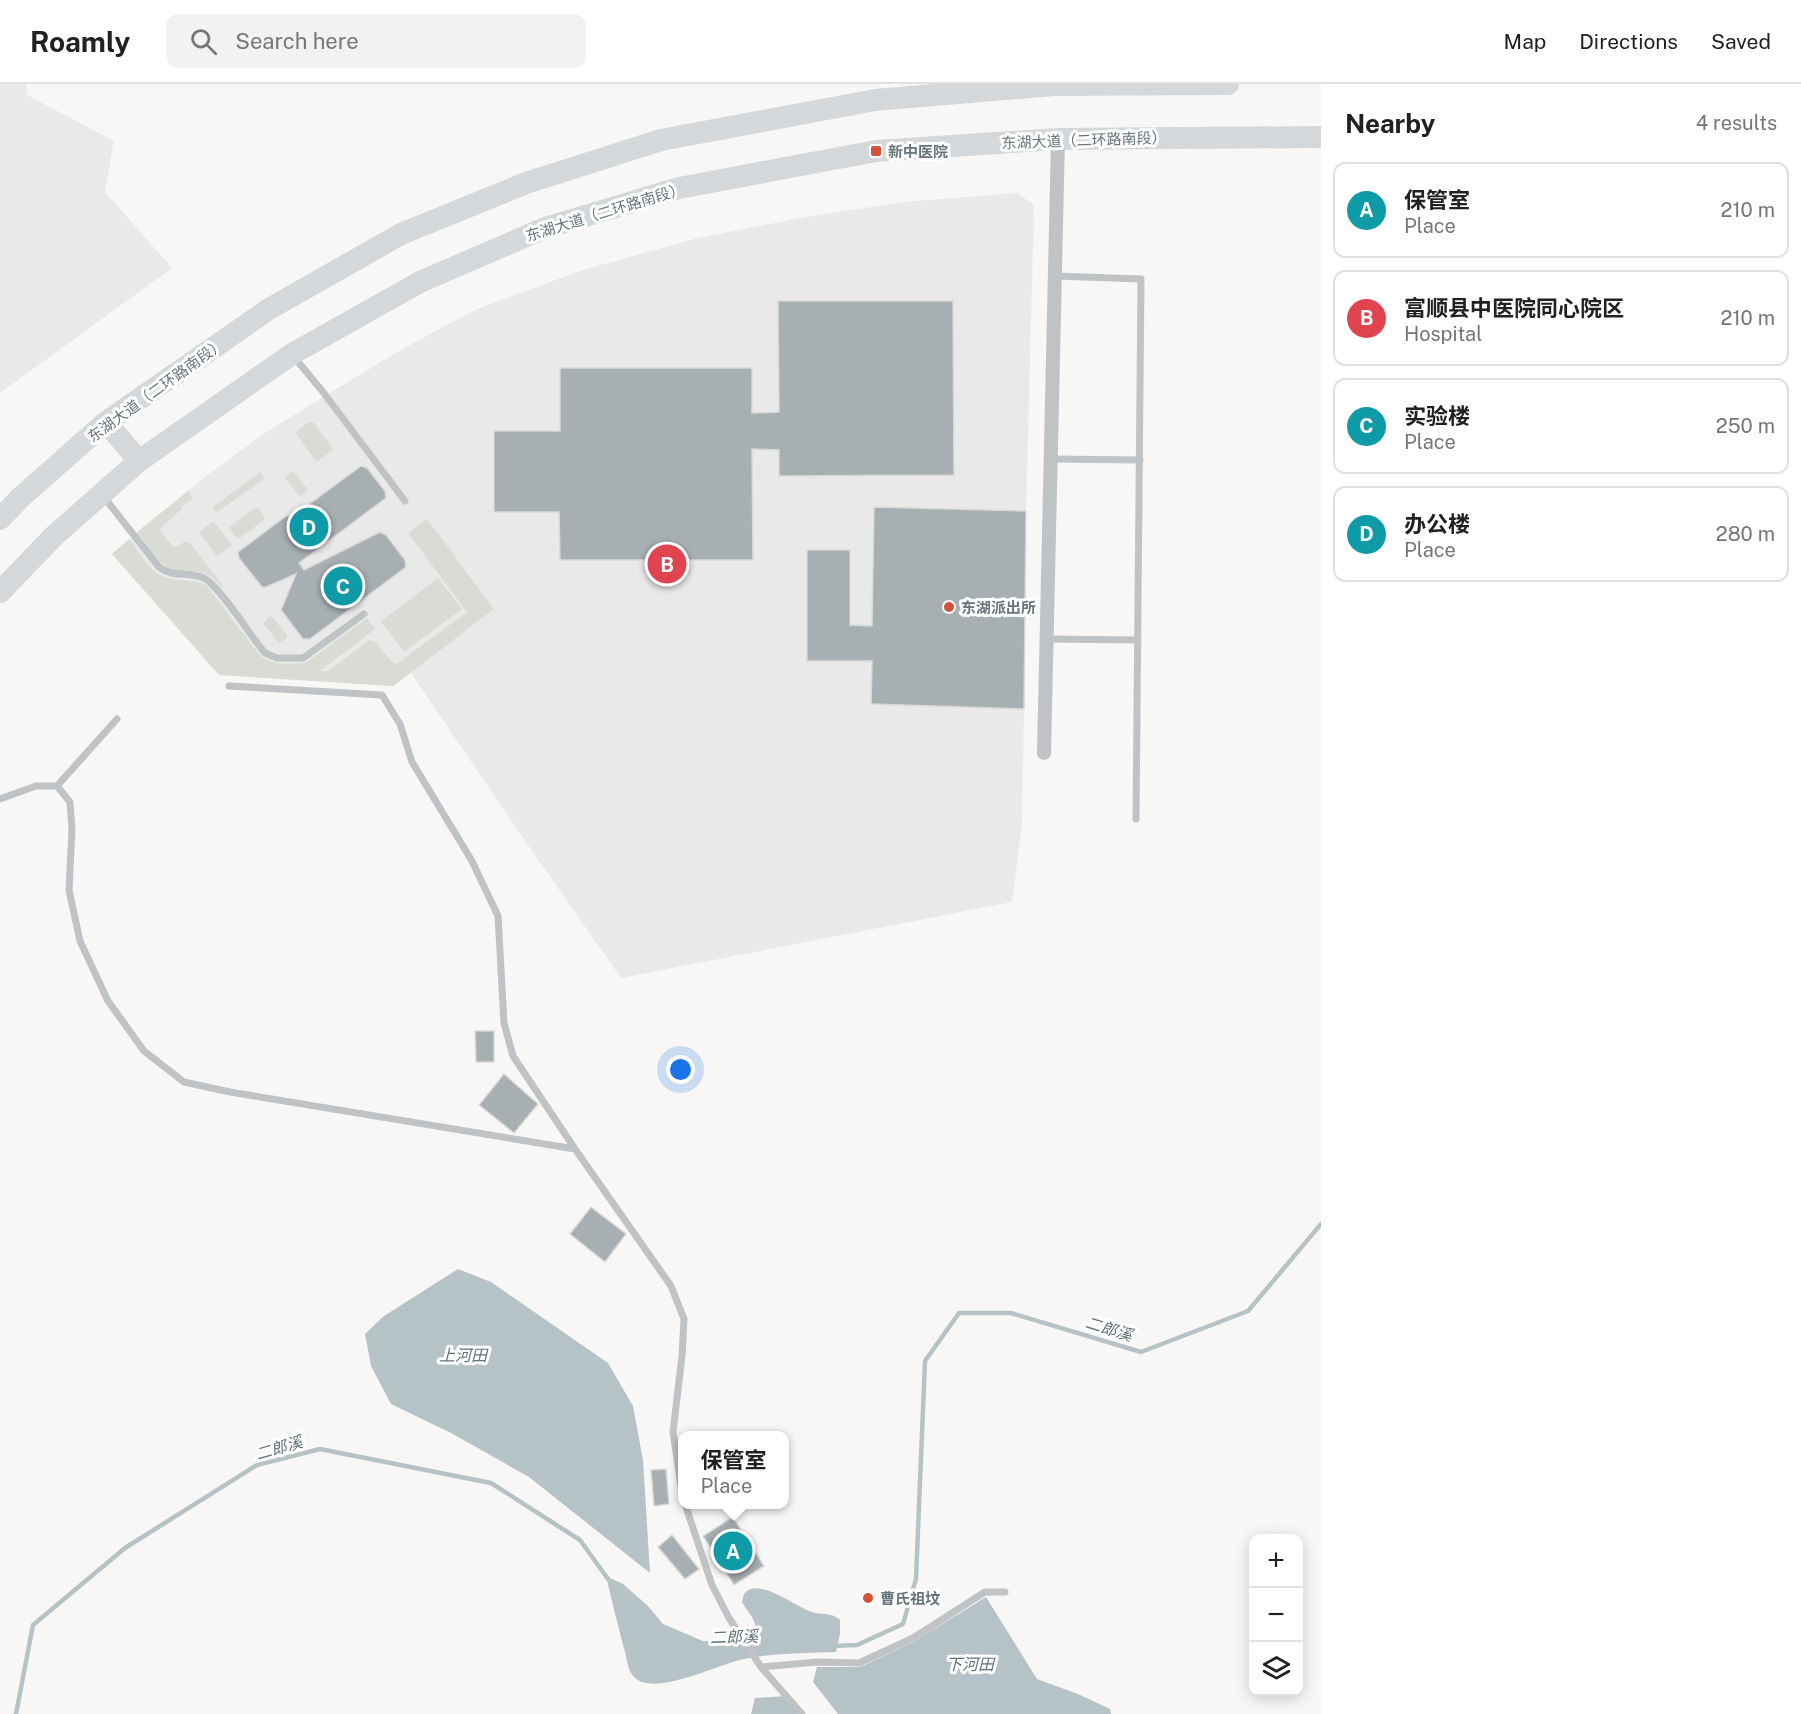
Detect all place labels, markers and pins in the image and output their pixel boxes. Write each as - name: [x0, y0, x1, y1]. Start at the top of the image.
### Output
- place label: 新中医院: [888, 143, 948, 160]
- marker: 新中医院: [869, 144, 883, 158]
- pin: D: [290, 504, 328, 550]
- pin: B: [648, 542, 686, 586]
- pin: C: [324, 564, 362, 608]
- place label: 东湖派出所: [961, 599, 1036, 616]
- marker: 东湖派出所: [942, 600, 956, 614]
- pin: A: [714, 1528, 752, 1574]
- place label: 曹氏祖坟: [880, 1590, 940, 1607]
- marker: 曹氏祖坟: [861, 1591, 875, 1605]

